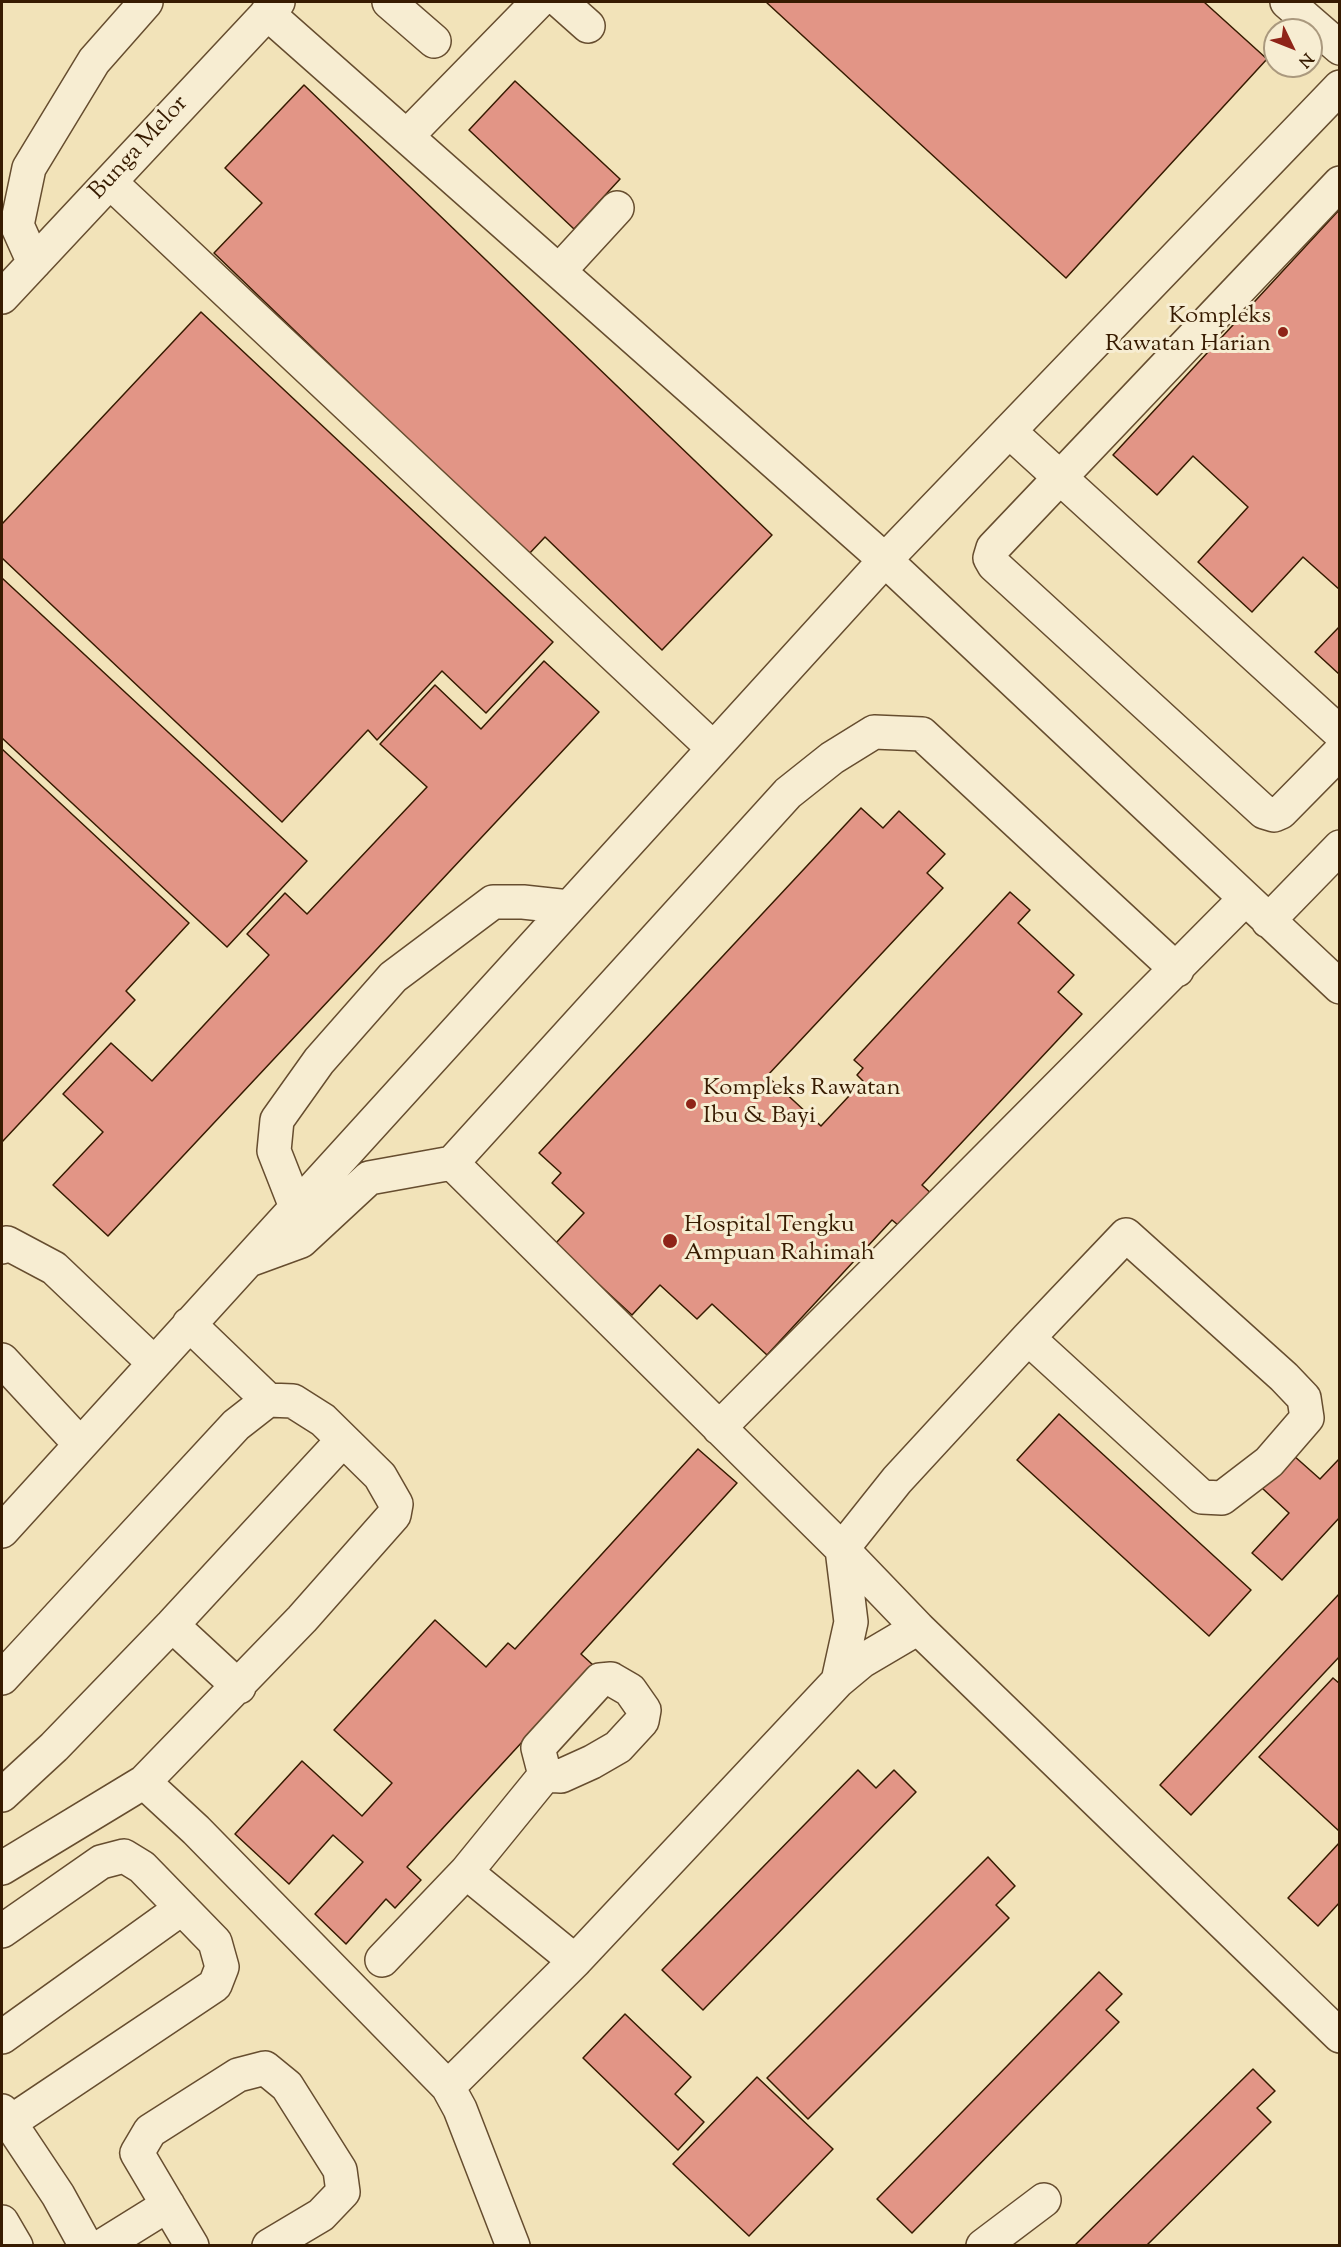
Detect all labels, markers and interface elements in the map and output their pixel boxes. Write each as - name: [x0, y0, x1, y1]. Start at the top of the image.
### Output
- north arrow: [1263, 18, 1323, 78]
- text: N: [1292, 47, 1318, 72]
- street label: Bunga Melor: [84, 91, 196, 207]
- place label: Kompleks Rawatan Harian: [1105, 304, 1271, 360]
- marker: Kompleks Rawatan Harian: [1276, 325, 1290, 339]
- place label: Kompleks Rawatan Ibu & Bayi: [703, 1076, 901, 1132]
- marker: Kompleks Rawatan Ibu & Bayi: [684, 1097, 698, 1111]
- place label: Hospital Tengku Ampuan Rahimah: [684, 1213, 875, 1269]
- marker: Hospital Tengku Ampuan Rahimah: [661, 1232, 679, 1250]

